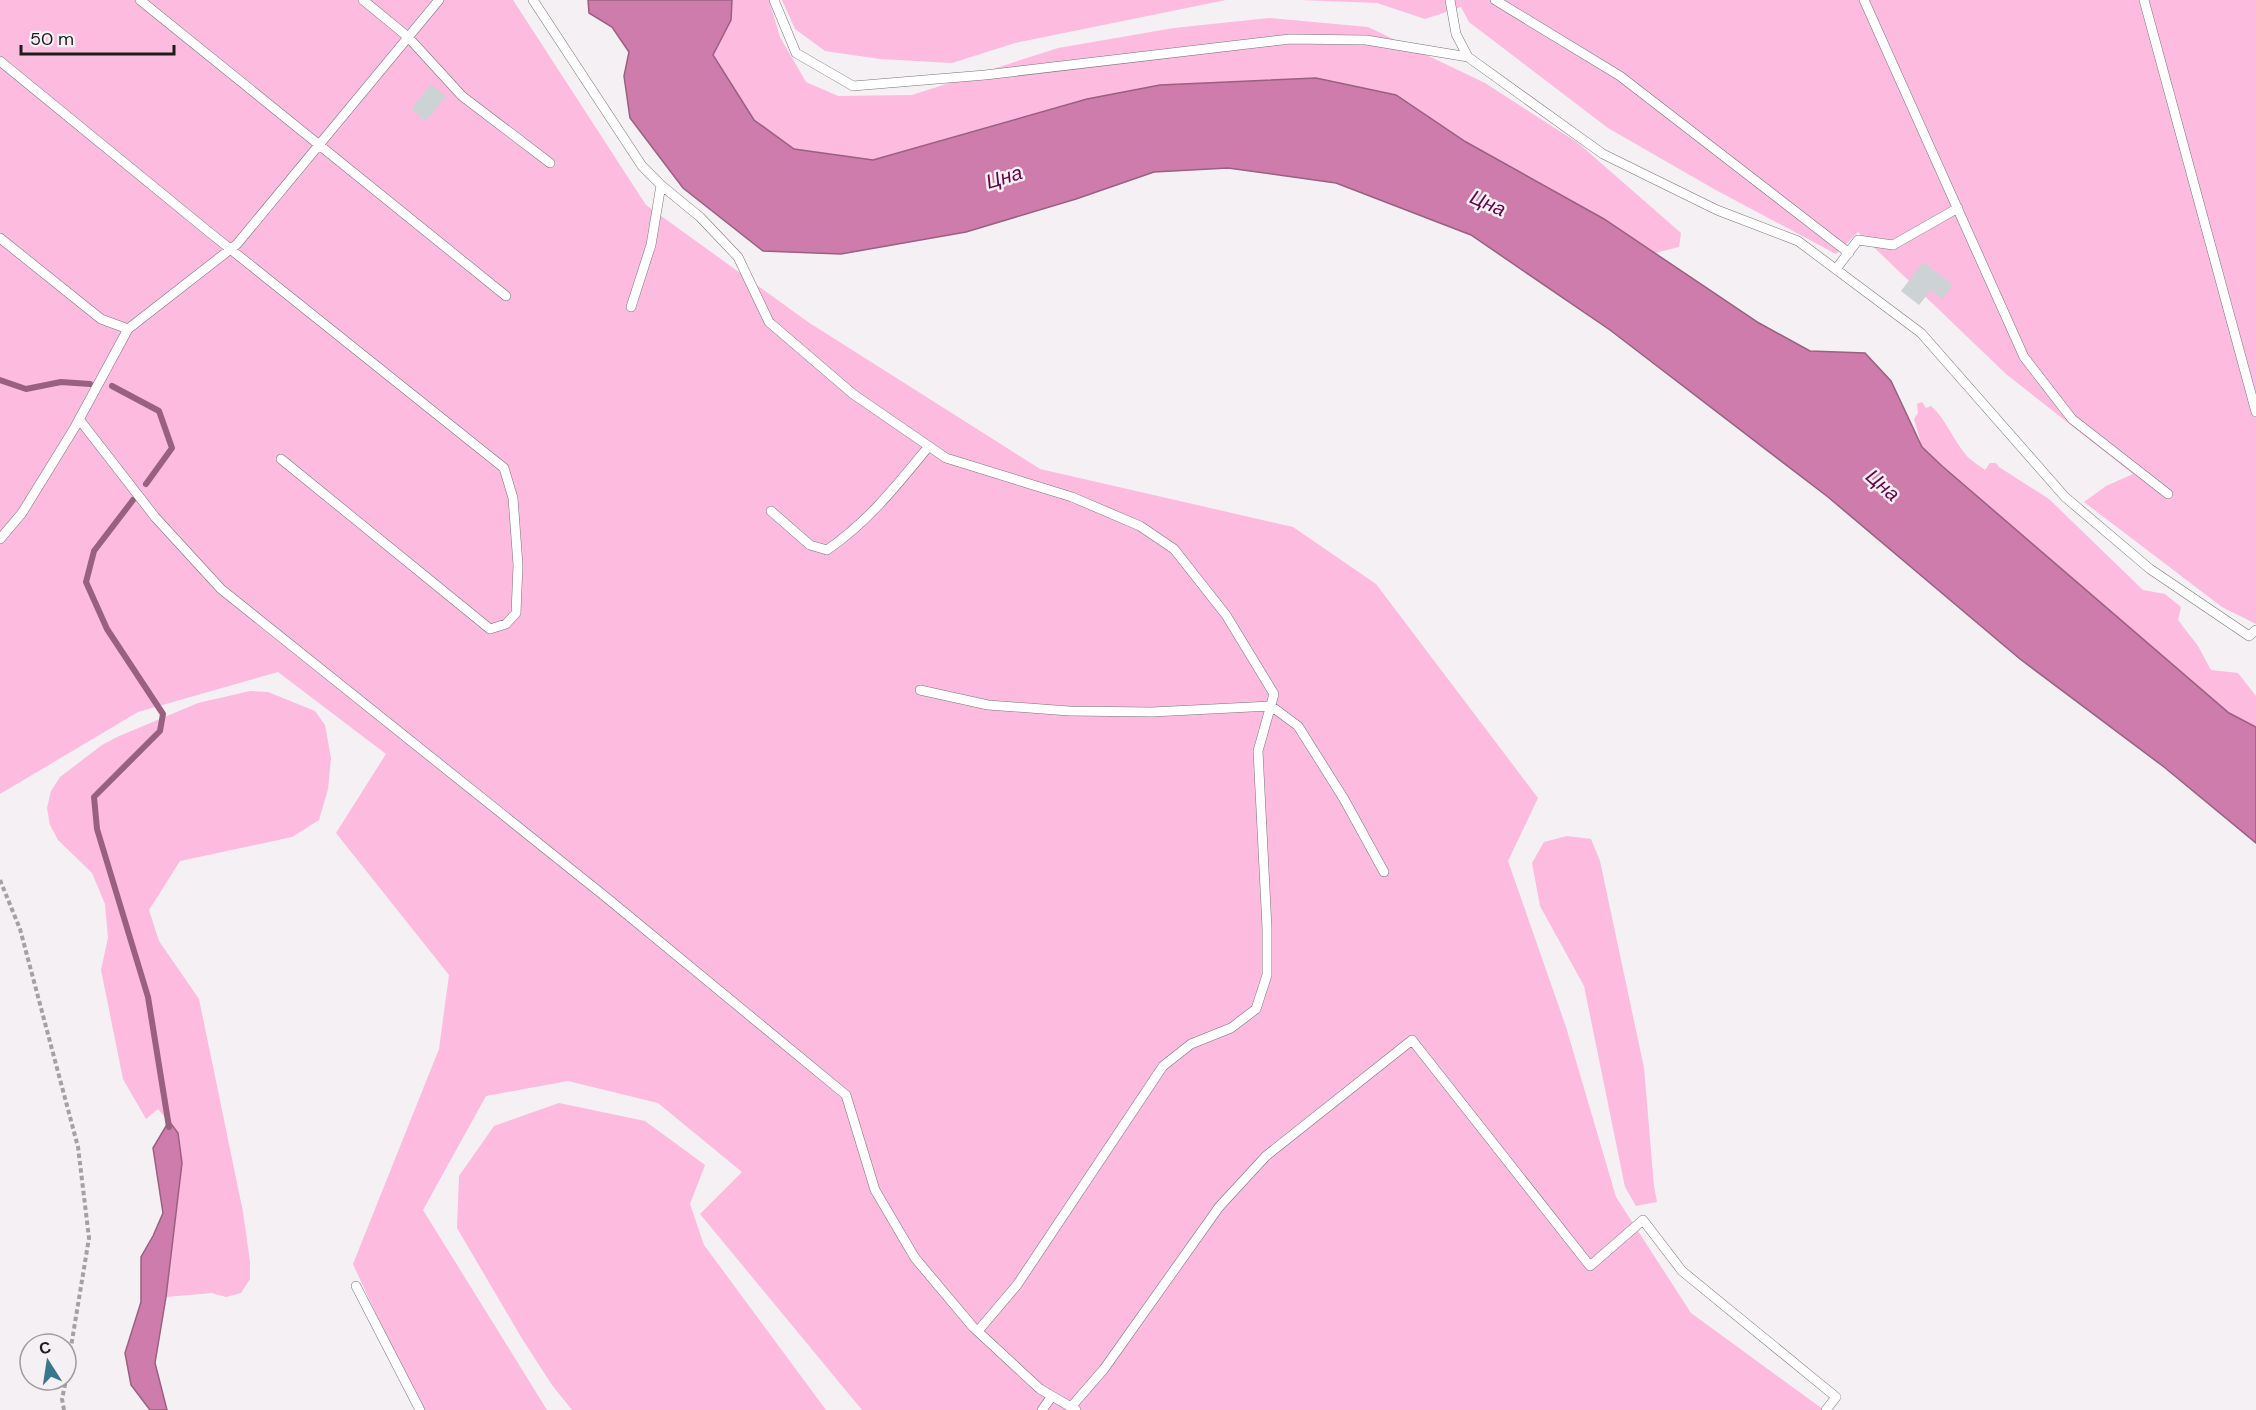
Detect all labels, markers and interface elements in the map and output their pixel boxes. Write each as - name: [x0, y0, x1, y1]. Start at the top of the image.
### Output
- scale bar: [21, 18, 174, 56]
- text: 50 m: [30, 27, 74, 51]
- water label: Цна: [983, 159, 1025, 195]
- water label: Цна: [1466, 184, 1510, 222]
- water label: Цна: [1861, 463, 1905, 507]
- north arrow: [18, 1332, 78, 1392]
- text: С: [37, 1336, 53, 1359]

